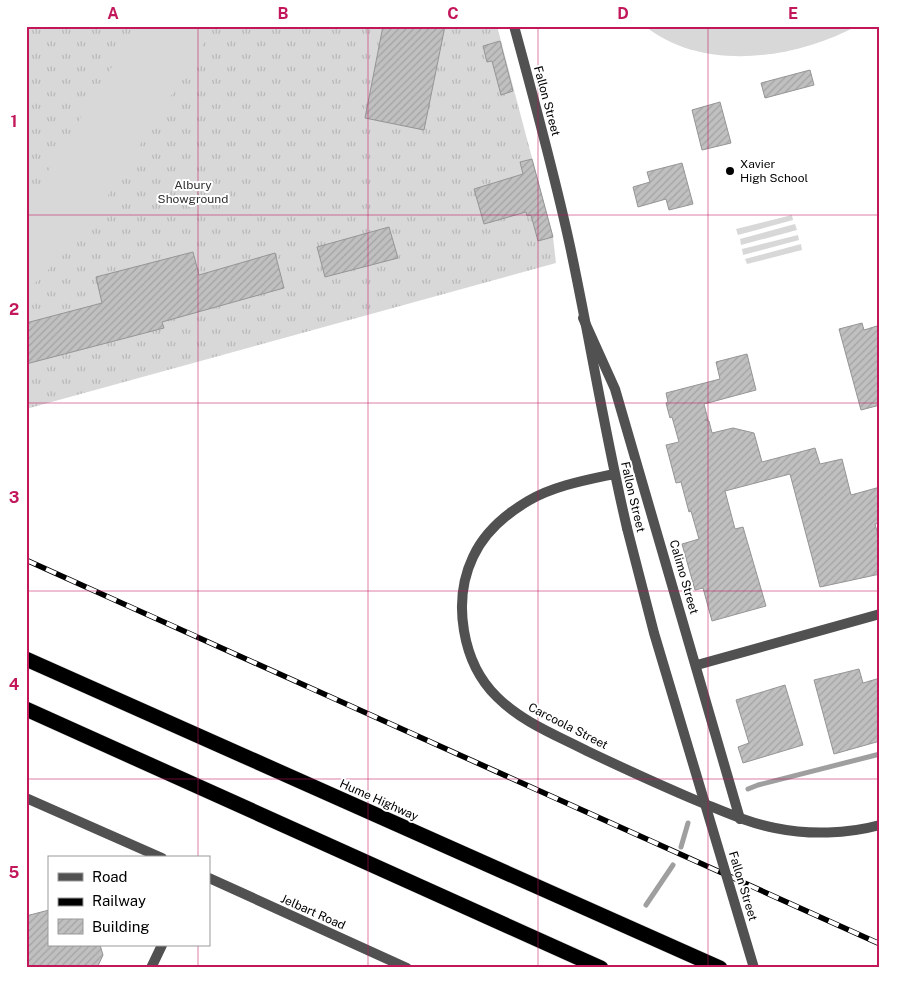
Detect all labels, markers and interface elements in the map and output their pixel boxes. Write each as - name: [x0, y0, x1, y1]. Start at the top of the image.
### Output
- text: A: [107, 4, 119, 23]
- text: B: [278, 4, 289, 23]
- text: C: [447, 4, 459, 23]
- text: D: [617, 4, 629, 23]
- text: E: [788, 4, 798, 23]
- street label: Fallon Street: [531, 64, 563, 138]
- text: 1: [11, 112, 17, 131]
- place label: Xavier High School: [740, 157, 808, 185]
- marker: Xavier High School: [724, 165, 736, 177]
- park label: Albury Showground: [158, 178, 228, 206]
- text: 2: [9, 300, 19, 319]
- street label: Fallon Street: [618, 460, 648, 534]
- text: 3: [9, 488, 19, 507]
- street label: Calimo Street: [667, 538, 701, 616]
- text: 4: [9, 675, 20, 694]
- street label: Carcoola Street: [526, 700, 611, 752]
- street label: Hume Highway: [337, 776, 421, 824]
- street label: Fallon Street: [726, 849, 760, 923]
- legend: [48, 856, 210, 946]
- text: 5: [9, 863, 20, 882]
- text: Road: [92, 868, 128, 885]
- text: Railway: [92, 892, 146, 909]
- street label: Jelbart Road: [279, 892, 347, 932]
- text: Building: [92, 918, 150, 935]

